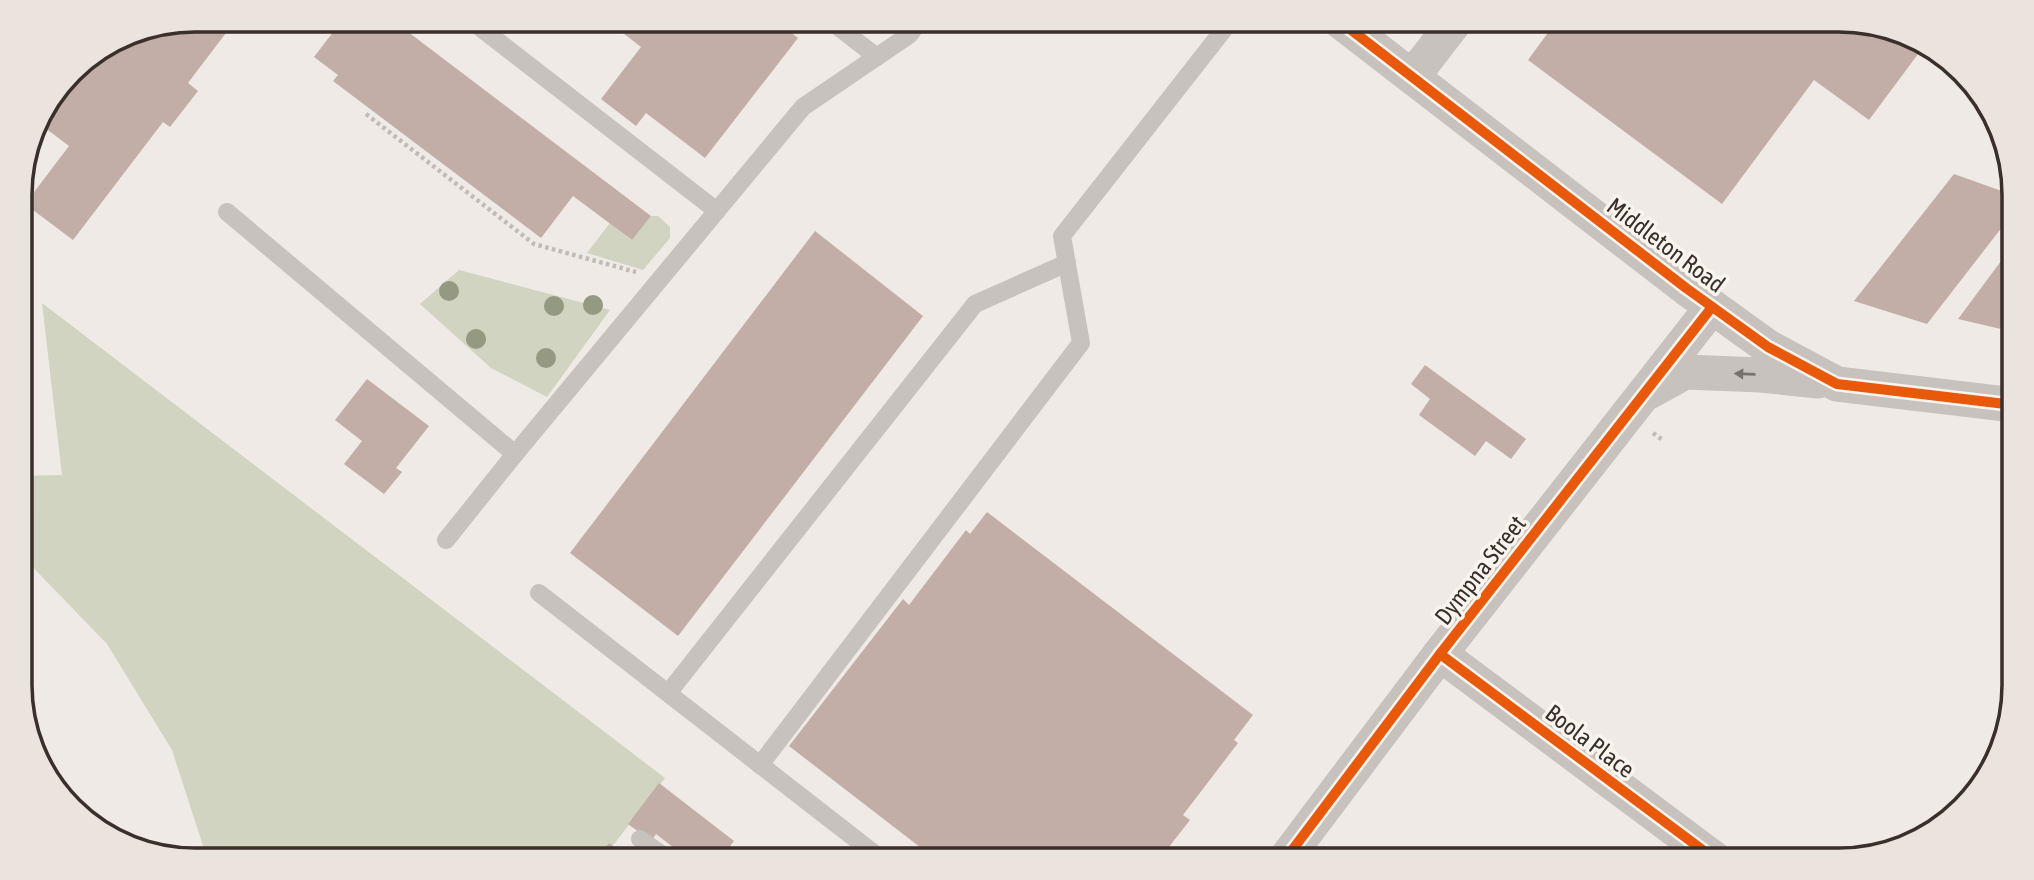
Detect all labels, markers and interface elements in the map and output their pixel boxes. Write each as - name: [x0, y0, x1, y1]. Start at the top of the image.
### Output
- street label: Middleton Road: [1602, 192, 1730, 298]
- one-way arrow: [1734, 369, 1756, 380]
- street label: Dympna Street: [1429, 510, 1531, 630]
- street label: Boola Place: [1540, 699, 1640, 783]

